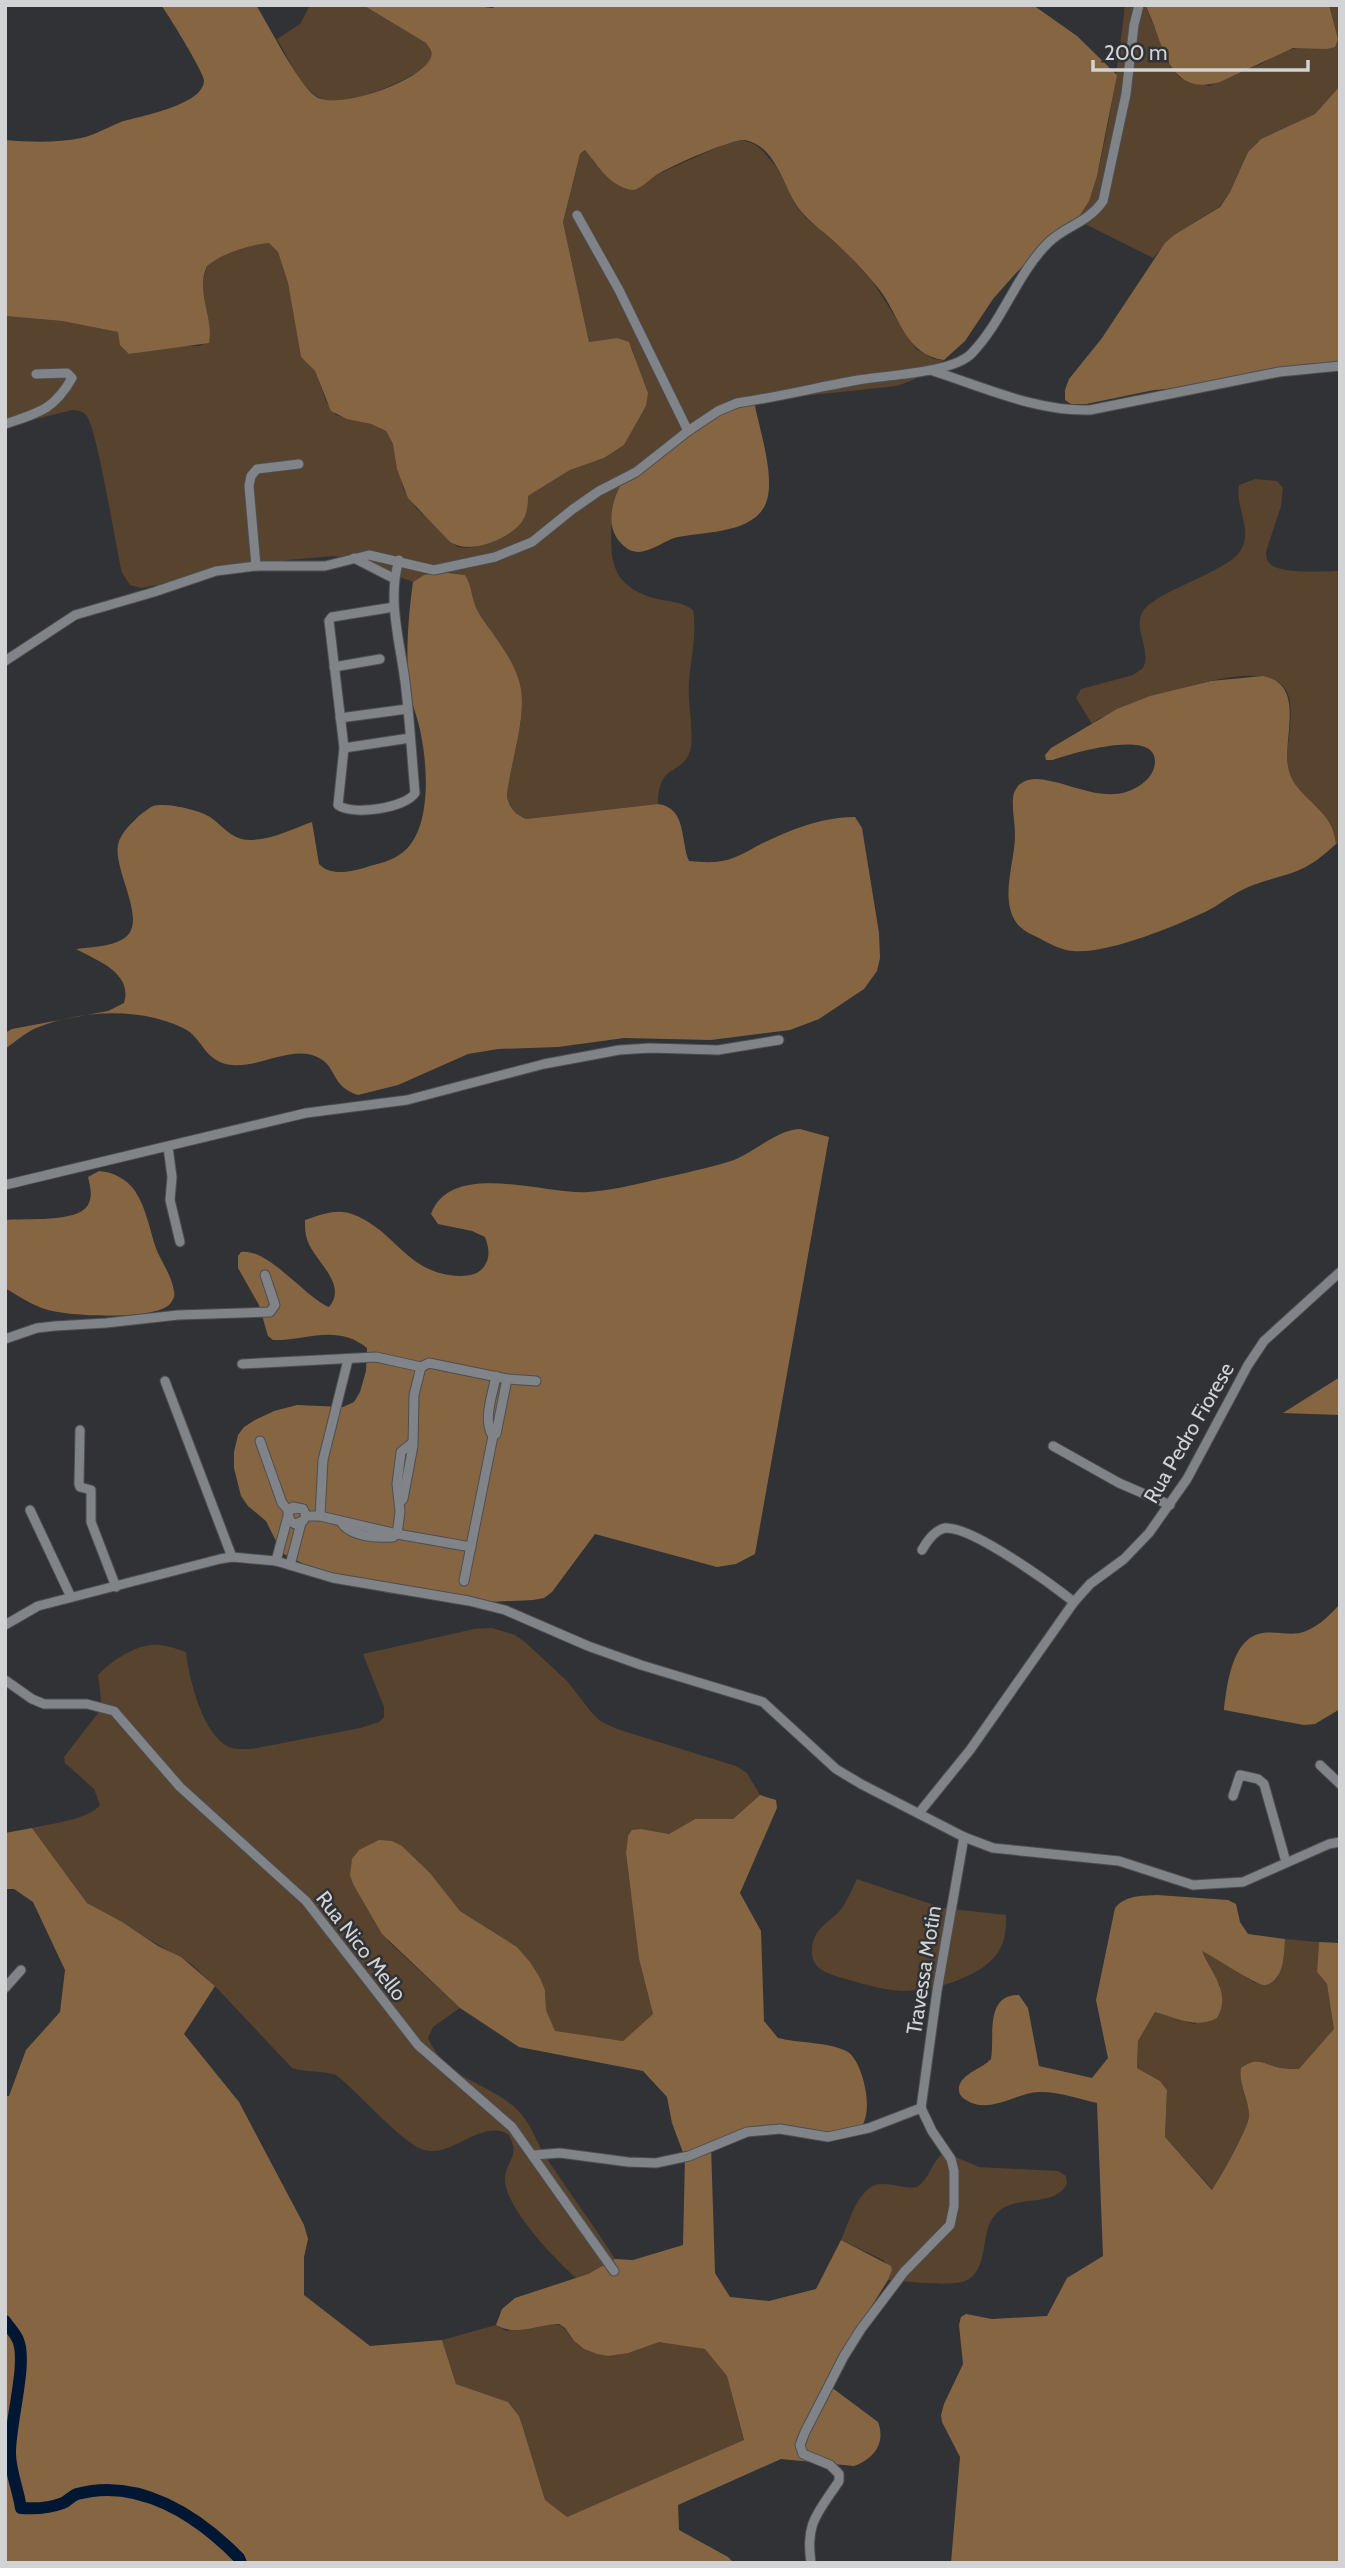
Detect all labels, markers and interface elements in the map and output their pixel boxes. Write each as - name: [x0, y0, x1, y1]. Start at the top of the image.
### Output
- scale bar: [1093, 28, 1308, 72]
- text: 200 m: [1104, 40, 1167, 65]
- street label: Rua Pedro Fiorese: [1138, 1358, 1239, 1508]
- street label: Rua Nico Mello: [311, 1886, 412, 2005]
- street label: Travessa Motin: [901, 1904, 946, 2036]

